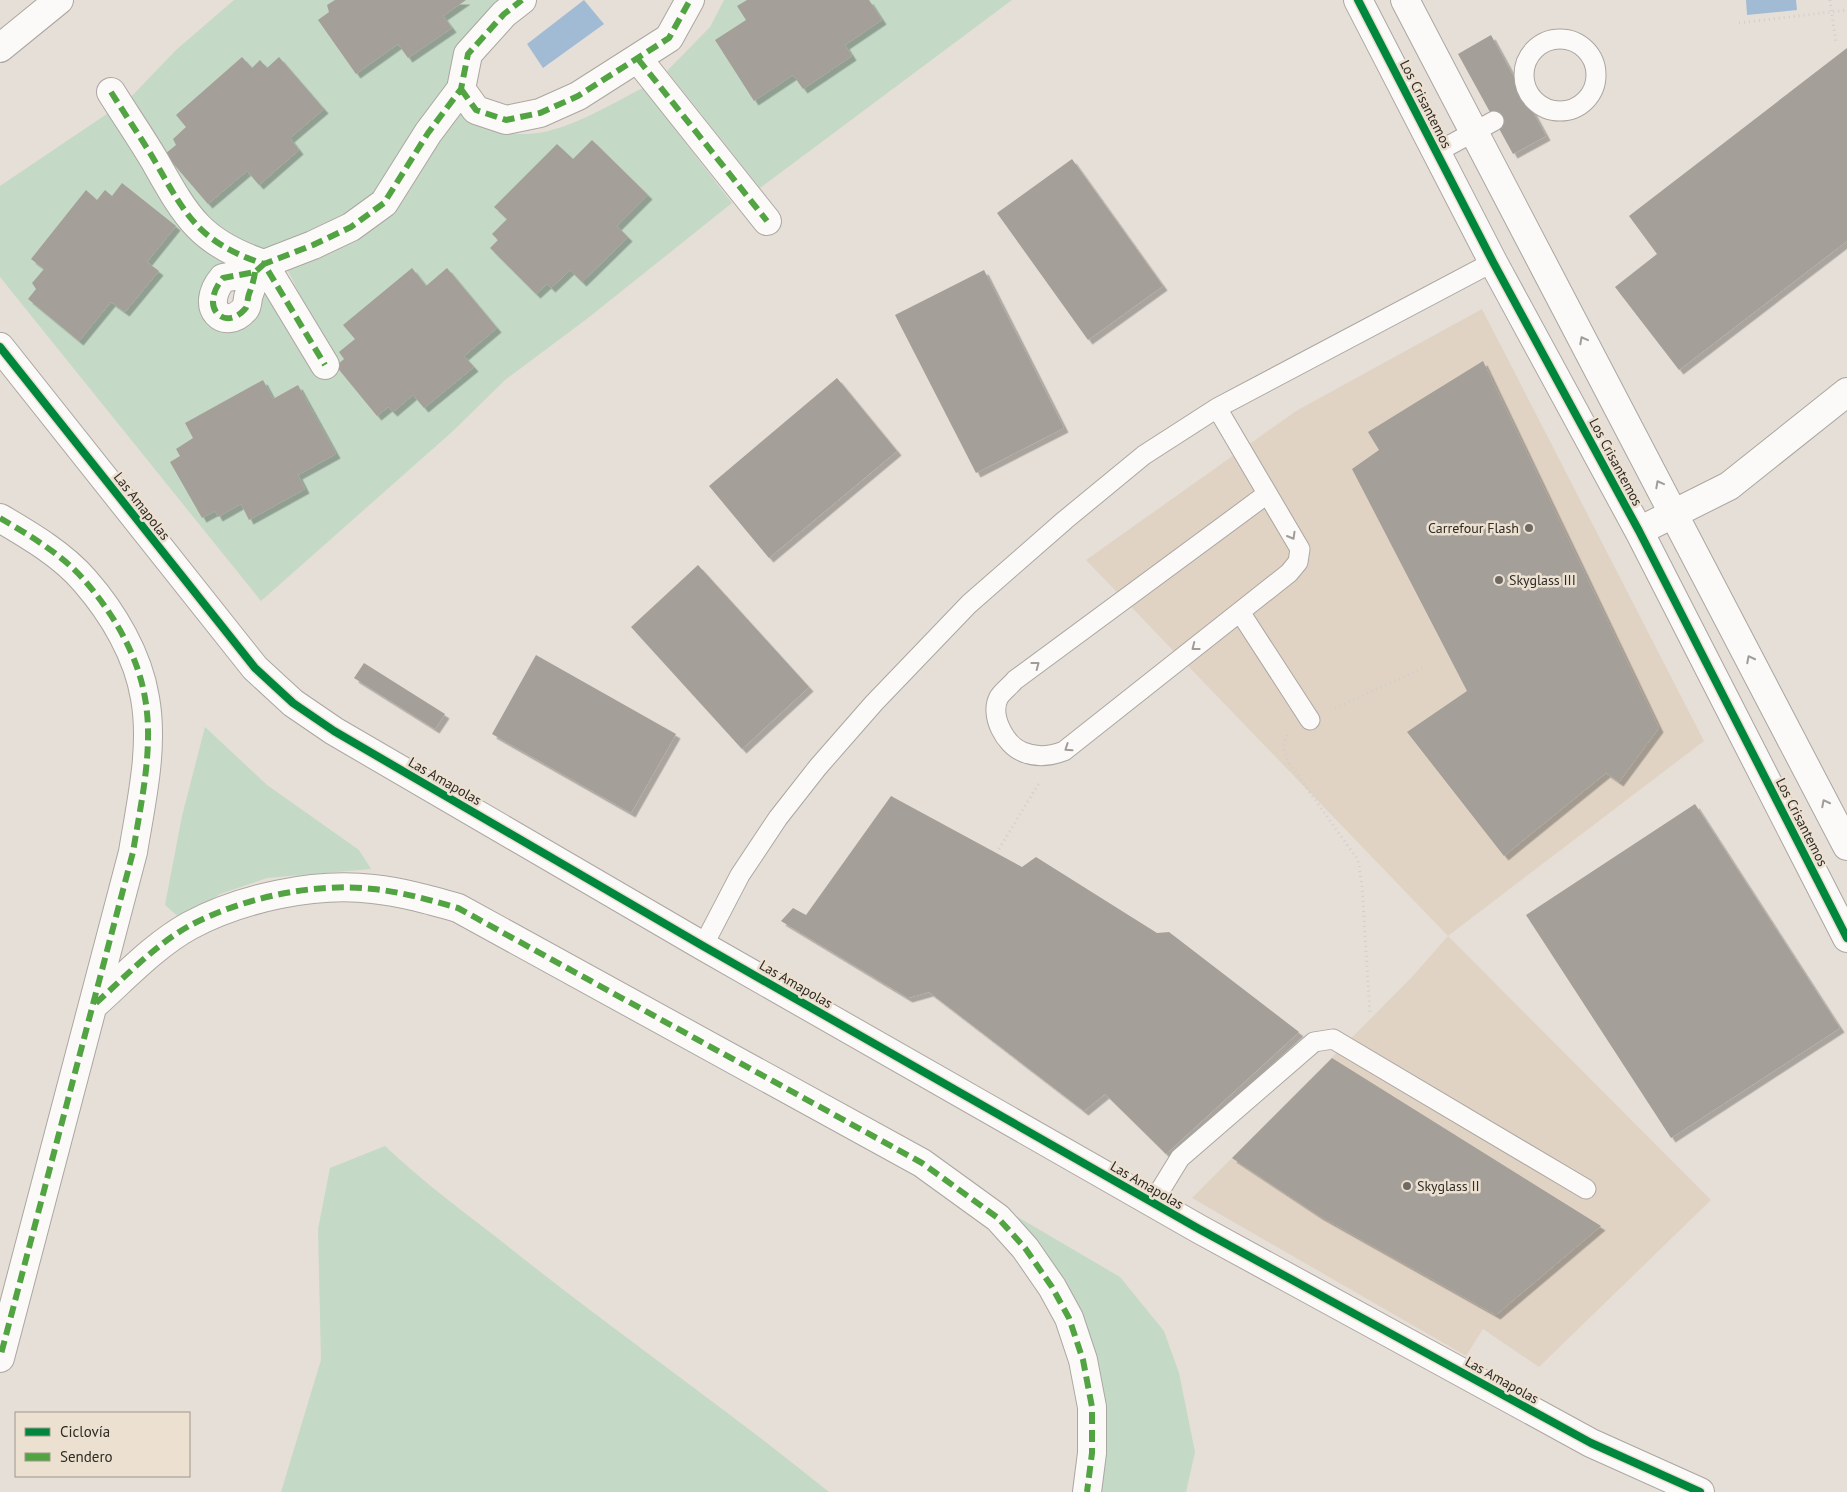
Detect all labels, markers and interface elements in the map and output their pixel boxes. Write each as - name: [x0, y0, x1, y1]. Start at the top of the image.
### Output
- street label: Los Crisantemos: [1396, 57, 1456, 151]
- one-way arrow: [1579, 336, 1589, 345]
- street label: Los Crisantemos: [1585, 415, 1647, 509]
- street label: Las Amapolas: [110, 468, 174, 544]
- one-way arrow: [1655, 480, 1665, 489]
- place label: Carrefour Flash: [1428, 519, 1519, 537]
- marker: Carrefour Flash: [1523, 522, 1535, 534]
- one-way arrow: [1285, 530, 1295, 539]
- place label: Skyglass III: [1509, 571, 1576, 589]
- marker: Skyglass III: [1493, 574, 1505, 586]
- one-way arrow: [1192, 642, 1201, 651]
- one-way arrow: [1746, 655, 1756, 664]
- one-way arrow: [1030, 662, 1040, 671]
- one-way arrow: [1064, 741, 1073, 751]
- street label: Las Amapolas: [405, 753, 485, 809]
- street label: Los Crisantemos: [1772, 775, 1832, 869]
- one-way arrow: [1821, 799, 1831, 808]
- street label: Las Amapolas: [756, 956, 836, 1012]
- street label: Las Amapolas: [1107, 1157, 1187, 1213]
- place label: Skyglass II: [1417, 1177, 1480, 1195]
- marker: Skyglass II: [1401, 1180, 1413, 1192]
- street label: Las Amapolas: [1462, 1352, 1542, 1408]
- legend: [15, 1412, 190, 1477]
- text: Ciclovía: [60, 1422, 110, 1441]
- text: Sendero: [60, 1447, 113, 1466]

